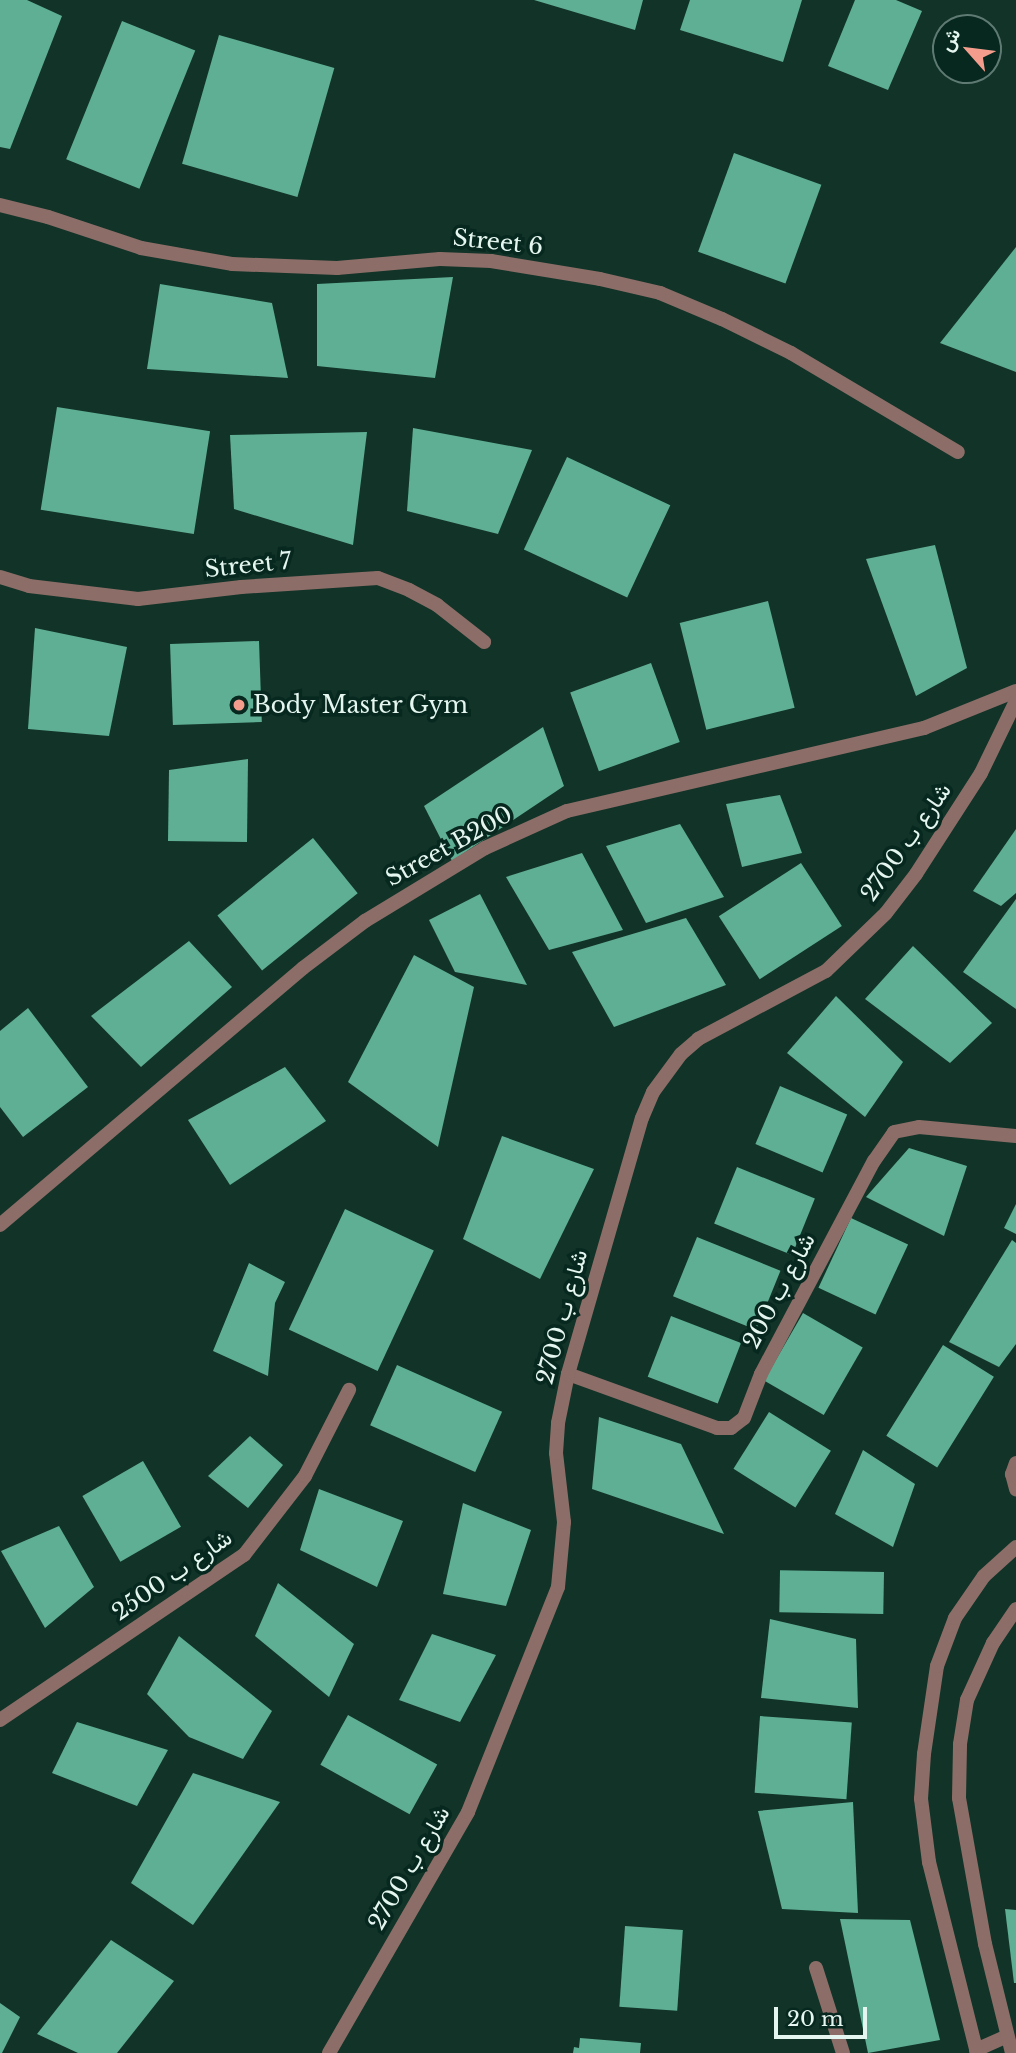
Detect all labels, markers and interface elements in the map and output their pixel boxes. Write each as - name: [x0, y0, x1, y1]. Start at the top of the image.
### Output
- north arrow: [932, 14, 1002, 84]
- text: ش: [934, 24, 965, 55]
- street label: Street 6: [452, 224, 544, 260]
- street label: Street 7: [203, 547, 293, 583]
- place label: Body Master Gym: [253, 691, 469, 719]
- marker: Body Master Gym: [231, 697, 247, 713]
- street label: شارع ب 2700: [855, 778, 957, 906]
- street label: Street B200: [381, 800, 517, 892]
- street label: شارع ب 200: [737, 1229, 821, 1353]
- street label: شارع ب 2700: [531, 1247, 593, 1387]
- street label: شارع ب 2500: [107, 1524, 237, 1626]
- street label: شارع ب 2700: [363, 1801, 455, 1935]
- scale bar: [778, 1994, 871, 2038]
- text: 20 m: [787, 2006, 844, 2032]

